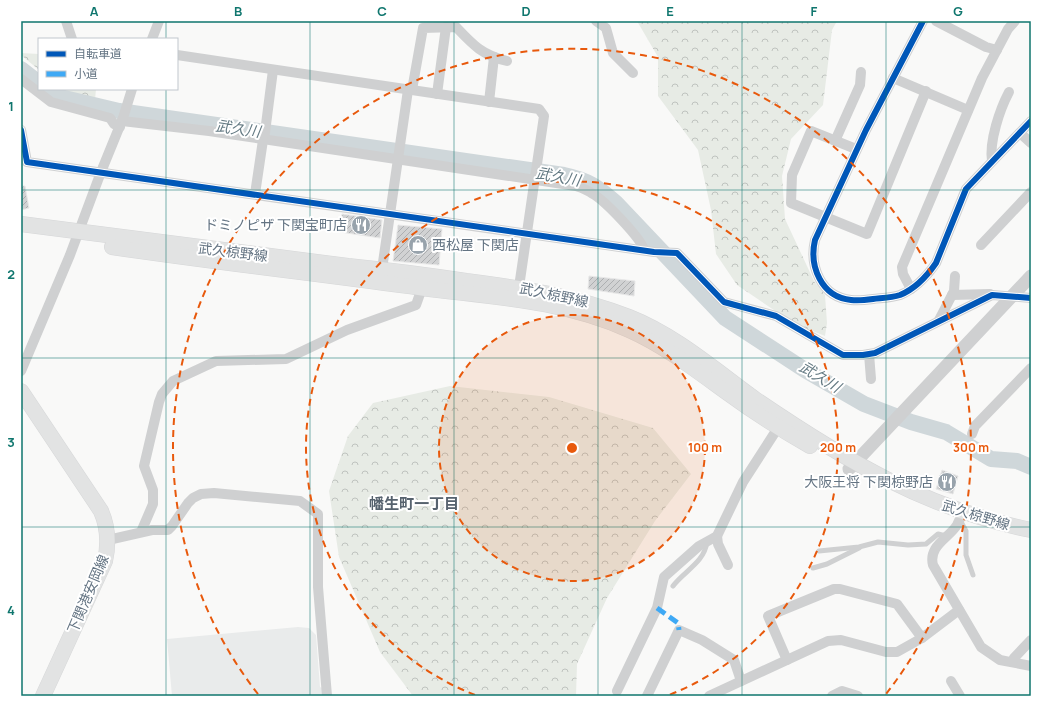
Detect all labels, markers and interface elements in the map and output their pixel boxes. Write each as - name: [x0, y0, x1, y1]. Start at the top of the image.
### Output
- text: A: [90, 2, 99, 20]
- text: B: [234, 2, 242, 20]
- text: C: [377, 2, 387, 20]
- text: D: [521, 2, 531, 20]
- text: E: [666, 2, 674, 20]
- text: F: [811, 2, 818, 20]
- text: G: [953, 2, 963, 20]
- legend: [38, 38, 178, 90]
- text: 自転車道: [74, 45, 122, 62]
- text: 小道: [74, 65, 98, 82]
- text: 1: [8, 97, 14, 115]
- water label: 武久川: [214, 115, 264, 142]
- water label: 武久川: [534, 162, 584, 191]
- restaurant icon: ドミノピザ 下関宝町店: [350, 214, 372, 236]
- place label: ドミノピザ 下関宝町店: [204, 215, 347, 234]
- shop icon: 西松屋 下関店: [407, 234, 429, 256]
- place label: 西松屋 下関店: [432, 235, 519, 254]
- street label: 武久椋野線: [197, 238, 269, 265]
- text: 2: [7, 265, 15, 283]
- street label: 武久椋野線: [518, 278, 590, 311]
- water label: 武久川: [796, 356, 847, 398]
- text: 3: [7, 433, 15, 451]
- text: 100 m: [688, 439, 722, 456]
- text: 200 m: [820, 439, 856, 456]
- text: 300 m: [953, 439, 989, 456]
- centre of rings: [565, 441, 579, 455]
- restaurant icon: 大阪王将 下関椋野店: [936, 471, 958, 493]
- place label: 大阪王将 下関椋野店: [804, 472, 933, 491]
- district label: 幡生町一丁目: [369, 493, 459, 514]
- street label: 武久椋野線: [940, 495, 1012, 534]
- street label: 下関港安岡線: [62, 551, 113, 636]
- text: 4: [7, 601, 15, 619]

